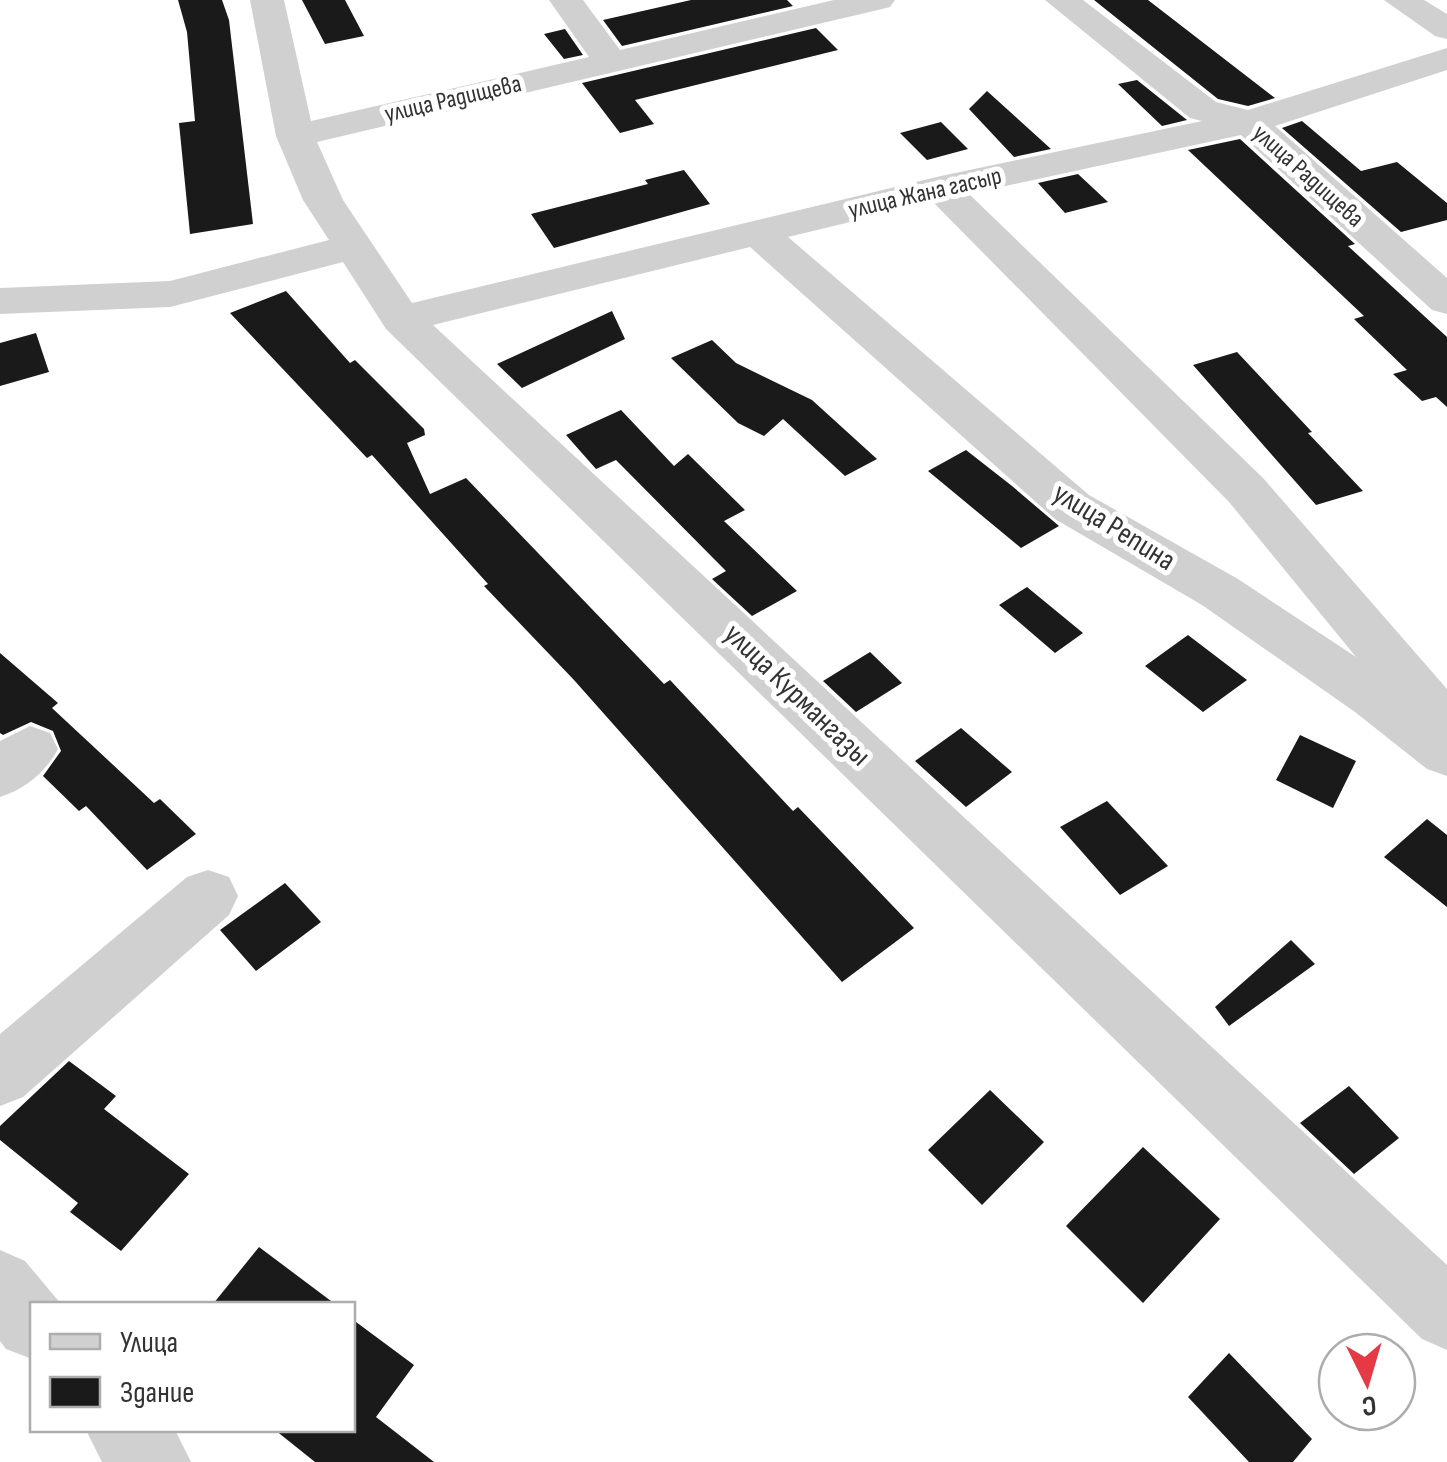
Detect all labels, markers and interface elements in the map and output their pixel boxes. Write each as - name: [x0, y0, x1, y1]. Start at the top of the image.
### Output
- street label: улица Радищева: [382, 68, 524, 130]
- street label: улица Радищева: [1246, 118, 1370, 234]
- street label: улица Жана гасыр: [845, 160, 1005, 226]
- street label: улица Репина: [1046, 475, 1182, 579]
- street label: улица Курмангазы: [716, 616, 878, 774]
- legend: [30, 1302, 355, 1432]
- text: Улица: [120, 1325, 178, 1361]
- north arrow: [1317, 1332, 1417, 1432]
- text: Здание: [120, 1375, 194, 1411]
- text: С: [1360, 1388, 1378, 1422]

